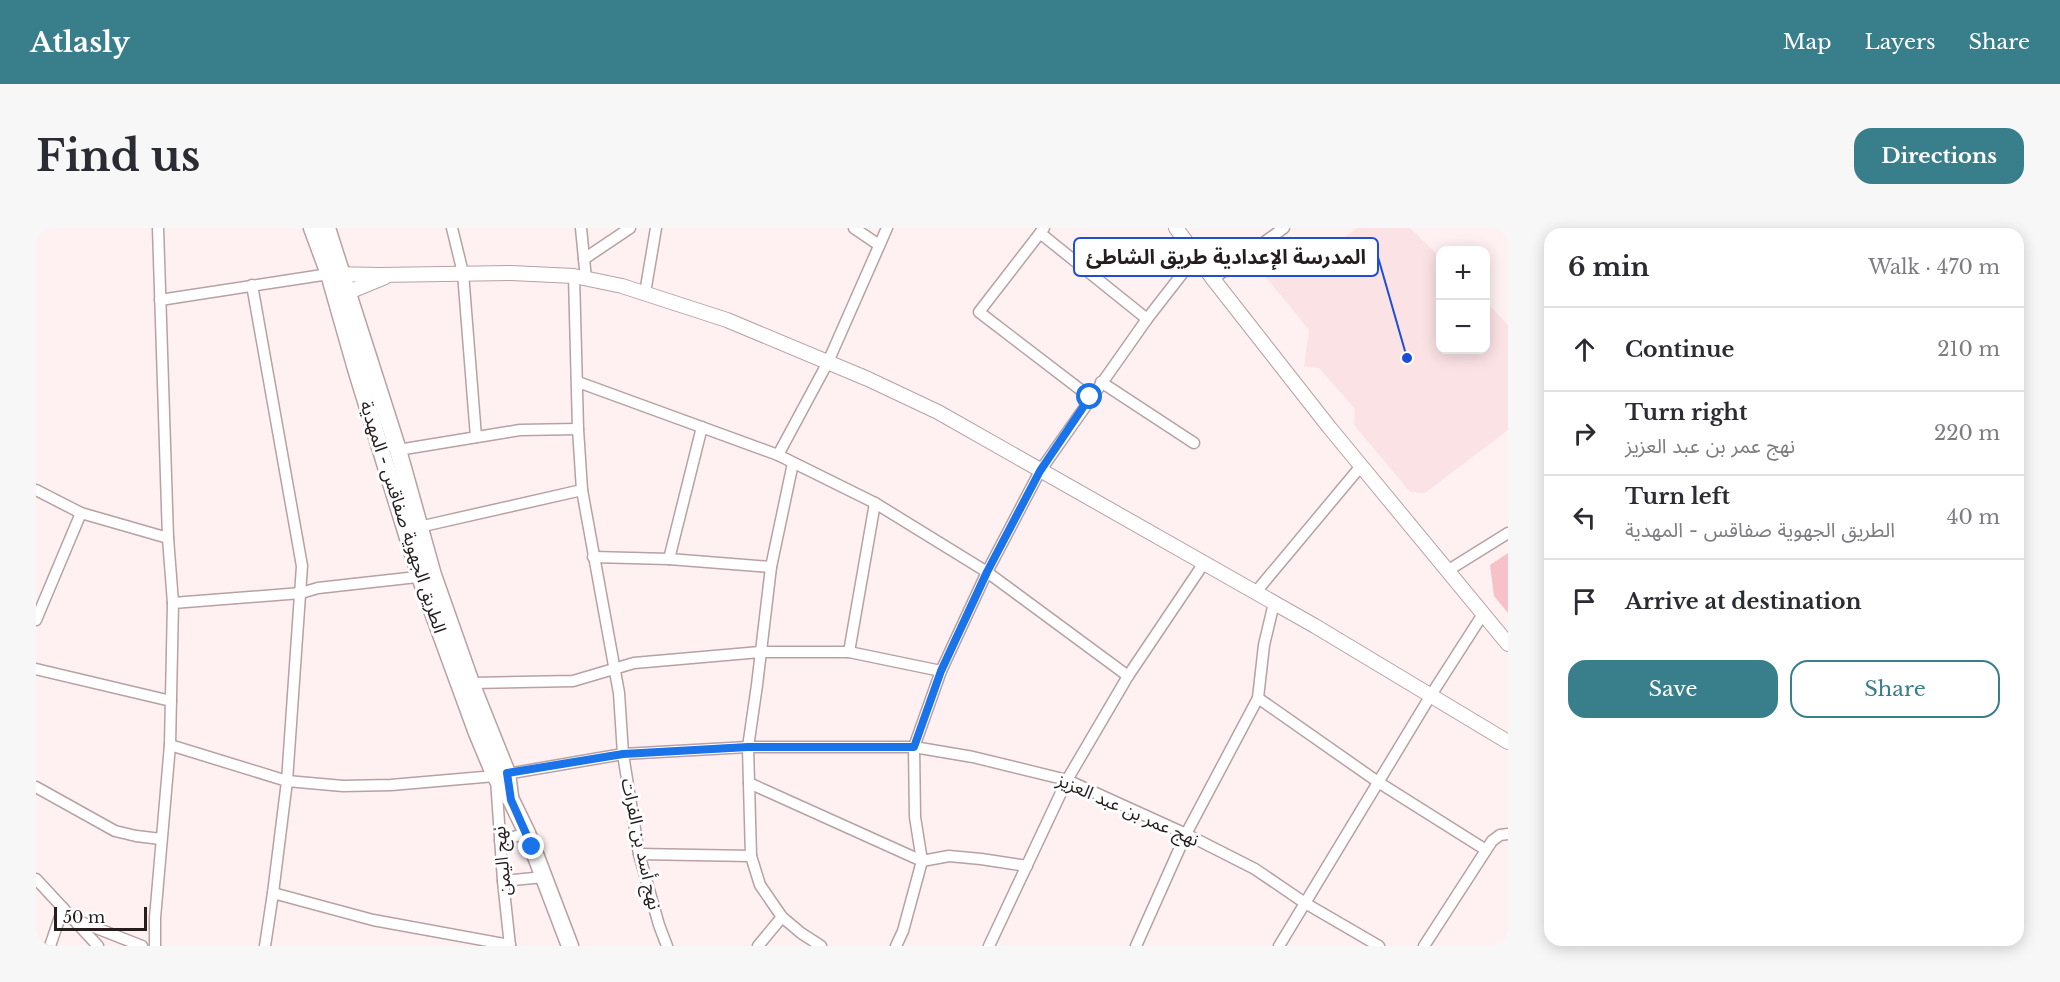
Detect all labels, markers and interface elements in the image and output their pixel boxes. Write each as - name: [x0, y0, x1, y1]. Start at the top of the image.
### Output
- text: Atlasly: [30, 25, 130, 60]
- text: Map: [1783, 29, 1832, 55]
- text: Layers: [1865, 29, 1936, 55]
- text: Share: [1969, 29, 2030, 55]
- button: Directions: [1854, 128, 2024, 184]
- text: Find us: [36, 130, 200, 182]
- callout: المدرسة الإعدادية طريق الشاطئ: [1074, 238, 1378, 276]
- text: المدرسة الإعدادية طريق الشاطئ: [1086, 245, 1366, 271]
- map controls: [1436, 246, 1490, 354]
- button: +: [1436, 246, 1490, 300]
- text: 6 min: [1568, 251, 1649, 283]
- text: Walk · 470 m: [1868, 255, 2000, 279]
- button: −: [1436, 300, 1490, 354]
- icon: ahead: [1568, 333, 1601, 366]
- text: Continue: [1625, 336, 1734, 363]
- text: 210 m: [1937, 337, 2000, 361]
- route start: [1076, 383, 1102, 409]
- street label: الطريق الجهوية صفاقس - المهدية: [355, 398, 451, 636]
- text: Turn right: [1625, 399, 1747, 426]
- icon: right: [1568, 417, 1601, 450]
- text: 220 m: [1934, 421, 2000, 445]
- text: نهج عمر بن عبد العزيز: [1625, 434, 1795, 458]
- text: Turn left: [1625, 483, 1730, 510]
- icon: left: [1568, 501, 1601, 534]
- text: 40 m: [1947, 505, 2000, 529]
- text: الطريق الجهوية صفاقس - المهدية: [1625, 518, 1895, 542]
- icon: arrive: [1568, 585, 1601, 618]
- text: Arrive at destination: [1625, 588, 1862, 615]
- button: Save: [1568, 660, 1778, 718]
- button: Share: [1790, 660, 2000, 718]
- street label: نهج عمر بن عبد العزيز: [1052, 768, 1202, 853]
- street label: نهج أسد بن الفرات: [614, 776, 666, 912]
- street label: نهج اليمن: [488, 825, 518, 897]
- route end: [518, 833, 544, 859]
- scale bar: [54, 904, 147, 932]
- text: 50 m: [63, 907, 105, 927]

